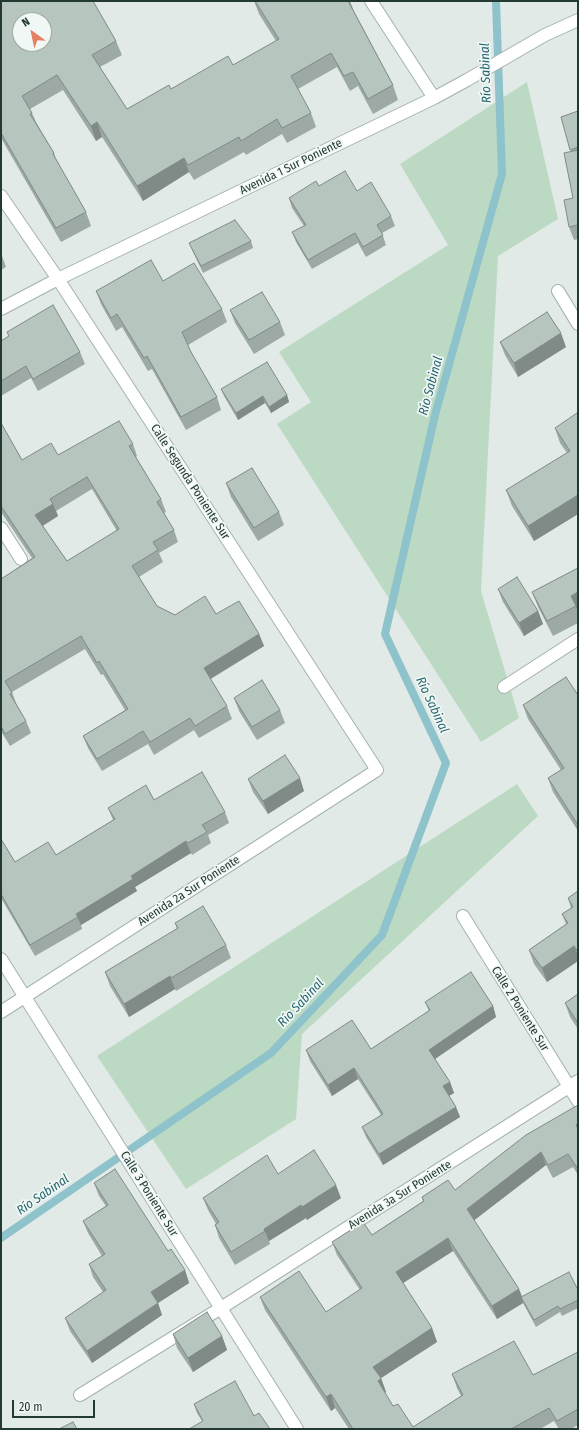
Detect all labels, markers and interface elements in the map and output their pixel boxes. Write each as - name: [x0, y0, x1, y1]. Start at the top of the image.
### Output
- north arrow: [12, 12, 52, 52]
- text: N: [19, 15, 32, 30]
- water label: Río Sabinal: [477, 43, 495, 103]
- street label: Avenida 1 Sur Poniente: [237, 136, 345, 198]
- water label: Río Sabinal: [416, 355, 446, 417]
- street label: Calle Segunda Poniente Sur: [147, 422, 233, 542]
- water label: Río Sabinal: [412, 674, 452, 736]
- street label: Avenida 2a Sur Poniente: [135, 853, 243, 929]
- street label: Calle 2 Poniente Sur: [488, 964, 552, 1054]
- water label: Río Sabinal: [275, 976, 327, 1030]
- street label: Calle 3 Poniente Sur: [117, 1149, 181, 1239]
- street label: Avenida 3a Sur Poniente: [346, 1157, 454, 1233]
- water label: Río Sabinal: [14, 1171, 72, 1219]
- scale bar: [14, 1392, 97, 1418]
- text: 20 m: [19, 1400, 43, 1414]

